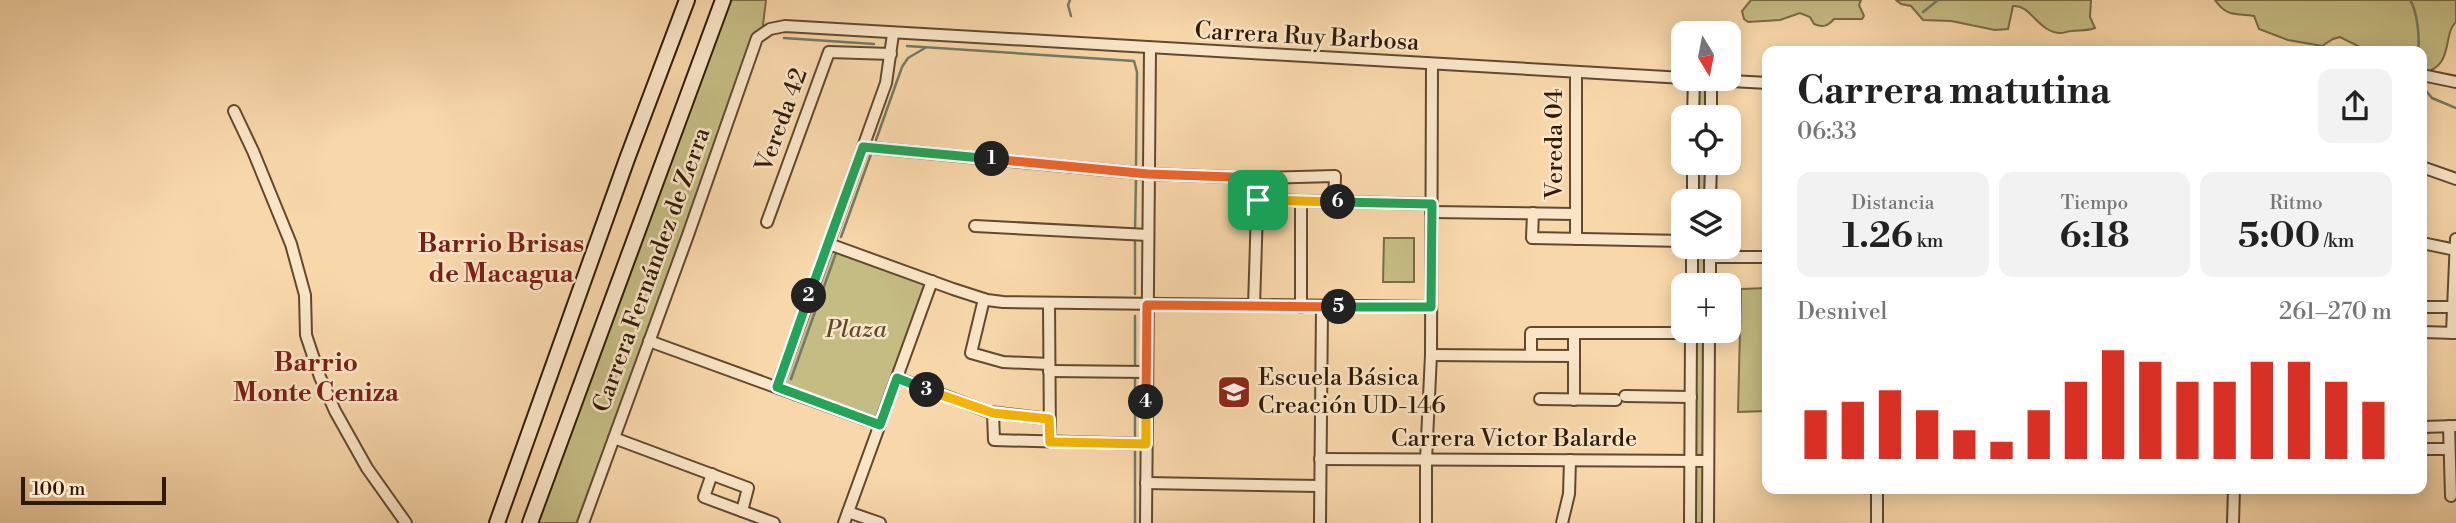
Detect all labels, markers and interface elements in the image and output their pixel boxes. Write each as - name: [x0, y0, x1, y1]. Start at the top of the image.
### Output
- street label: Carrera Ruy Barbosa: [1194, 16, 1421, 58]
- north arrow: [1671, 21, 1741, 91]
- map controls: [1671, 21, 1741, 343]
- street label: Vereda 42: [749, 64, 815, 177]
- text: Carrera matutina: [1797, 68, 2111, 115]
- button: share: [2318, 69, 2392, 143]
- street label: Vereda 04: [1540, 89, 1570, 200]
- button: locate: [1671, 105, 1741, 175]
- text: 06:33: [1797, 118, 1857, 146]
- street label: Carrera Fernández de Zerra: [586, 123, 718, 416]
- pin: 1: [974, 142, 1010, 176]
- text: 1: [987, 146, 996, 170]
- pin: [1228, 170, 1288, 230]
- icon: arrive: [1239, 181, 1277, 219]
- pin: 6: [1320, 184, 1356, 220]
- text: 6: [1332, 189, 1343, 213]
- button: layers: [1671, 189, 1741, 259]
- text: Distancia: [1851, 191, 1934, 215]
- text: Tiempo: [2061, 191, 2128, 215]
- text: Ritmo: [2270, 191, 2323, 215]
- text: 1.26: [1842, 215, 1913, 258]
- text: 6:18: [2059, 215, 2130, 258]
- text: 5:00: [2238, 215, 2320, 258]
- district label: Barrio Brisas de Macagua: [418, 228, 584, 290]
- text: km: [1913, 229, 1943, 253]
- text: /km: [2320, 229, 2354, 253]
- button: +: [1671, 273, 1741, 343]
- pin: 2: [792, 278, 826, 314]
- text: 2: [803, 283, 814, 307]
- pin: 5: [1322, 290, 1356, 324]
- text: 5: [1333, 294, 1344, 318]
- text: Desnivel: [1797, 298, 1887, 326]
- text: 261–270 m: [2279, 298, 2392, 326]
- park label: Plaza: [824, 315, 887, 345]
- district label: Barrio Monte Ceniza: [233, 347, 400, 409]
- place label: Escuela Básica Creación UD-146: [1258, 363, 1446, 421]
- pin: 3: [909, 372, 944, 408]
- school or university icon: Escuela Básica Creación UD-146: [1215, 373, 1253, 411]
- text: 3: [921, 377, 932, 401]
- pin: 4: [1128, 384, 1164, 420]
- text: 4: [1139, 389, 1152, 413]
- street label: Carrera Victor Balarde: [1391, 424, 1637, 454]
- scale bar: [21, 474, 166, 506]
- text: 100 m: [32, 477, 85, 501]

